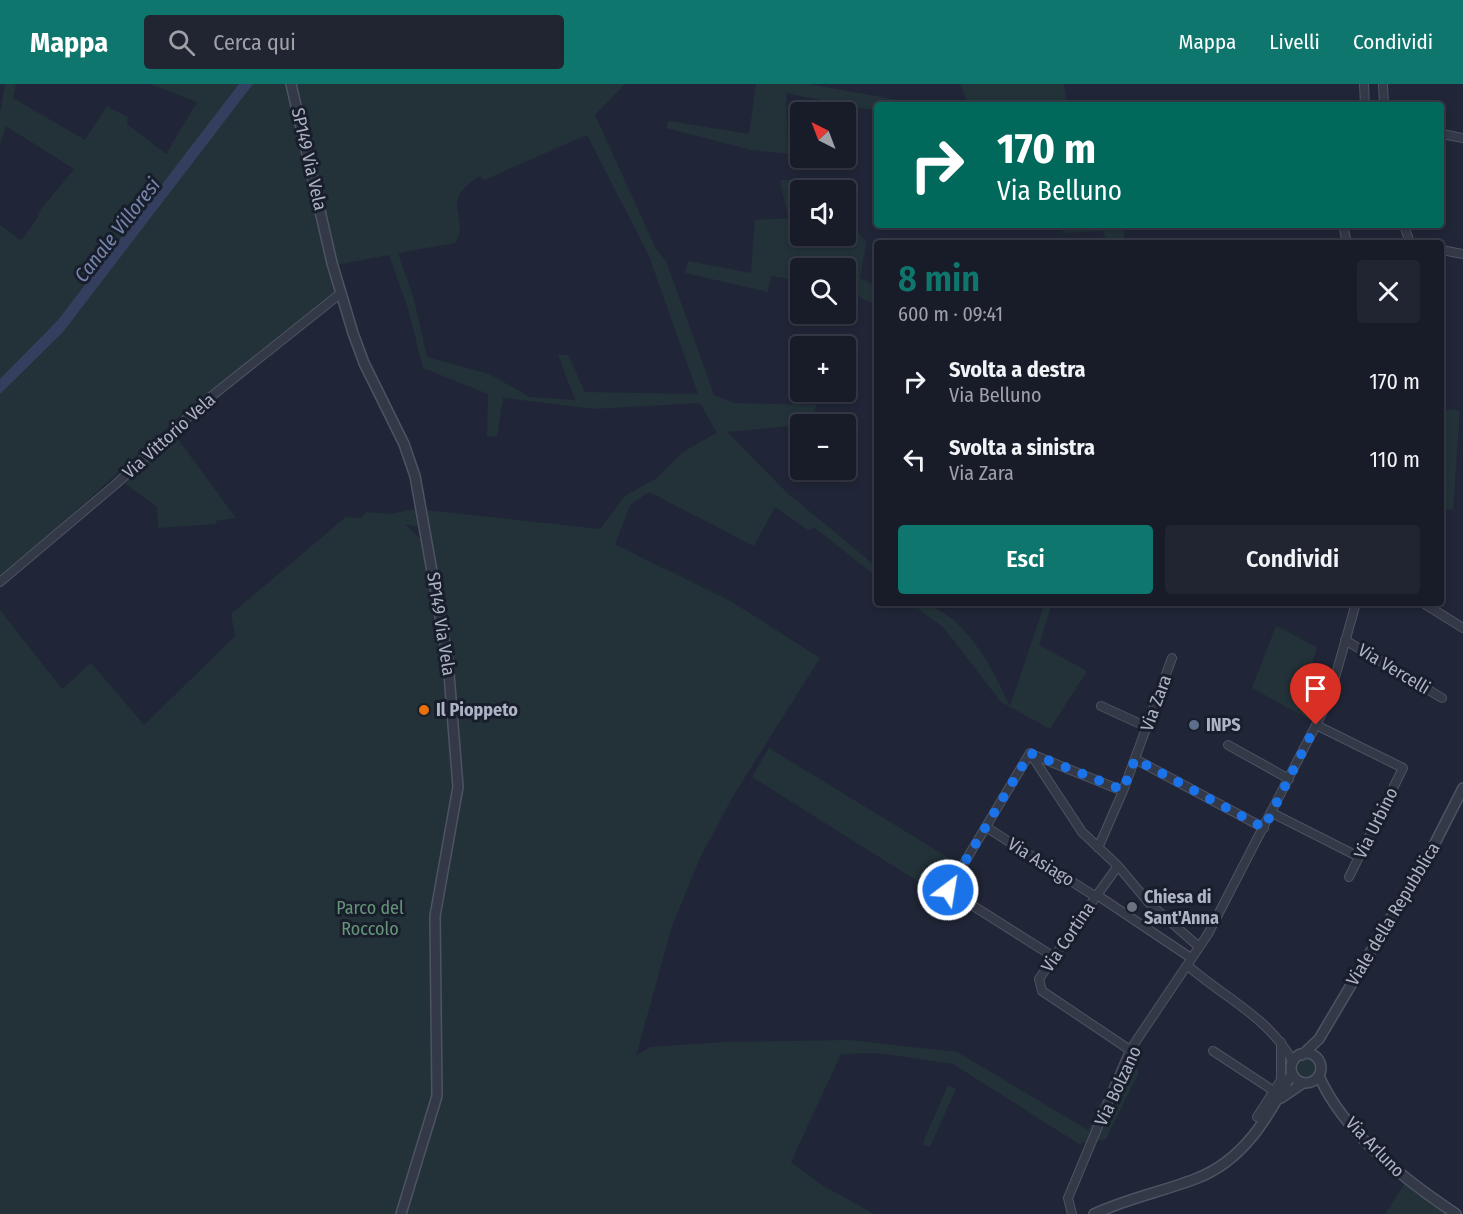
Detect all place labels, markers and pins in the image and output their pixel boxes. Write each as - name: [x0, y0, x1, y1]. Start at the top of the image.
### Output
- pin: [1290, 663, 1341, 725]
- place label: Il Pioppeto: [436, 699, 518, 721]
- marker: Il Pioppeto: [417, 703, 431, 717]
- place label: INPS: [1206, 714, 1241, 736]
- marker: INPS: [1187, 718, 1201, 732]
- place label: Chiesa di Sant'Anna: [1144, 886, 1219, 929]
- marker: Chiesa di Sant'Anna: [1125, 900, 1139, 914]

